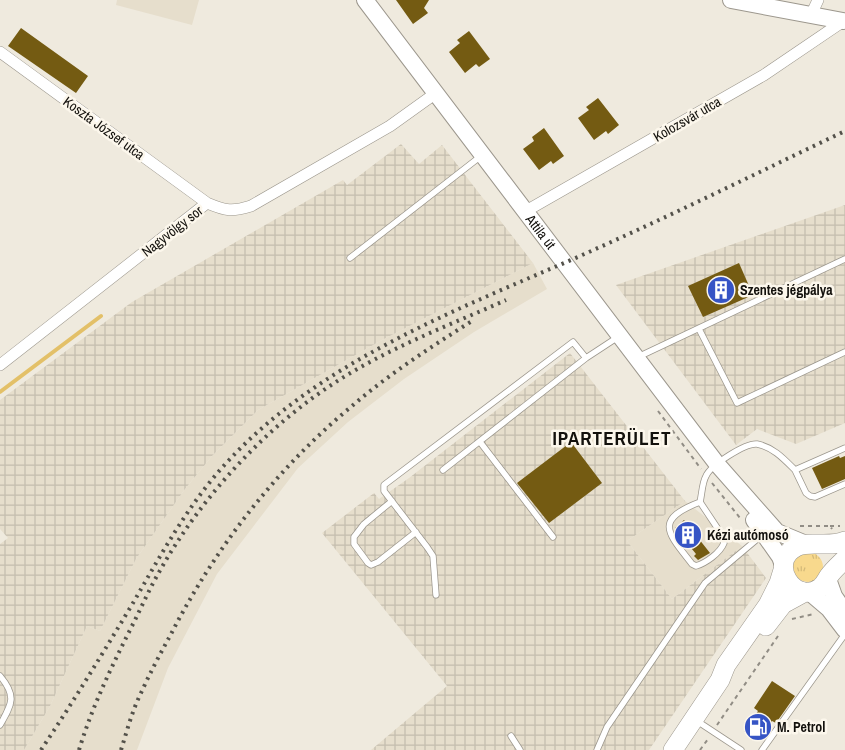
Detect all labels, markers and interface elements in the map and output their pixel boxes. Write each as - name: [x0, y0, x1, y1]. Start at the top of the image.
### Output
- street label: Koszta József utca: [60, 92, 149, 164]
- street label: Kolozsvár utca: [650, 92, 725, 146]
- street label: Nagyvölgy sor: [138, 201, 206, 260]
- street label: Attila út: [521, 210, 560, 253]
- building icon: Szentes jégpálya: [706, 275, 736, 305]
- place label: Szentes jégpálya: [740, 281, 833, 299]
- district label: IPARTERÜLET: [553, 425, 671, 451]
- building icon: Kézi autómosó: [673, 520, 703, 550]
- place label: Kézi autómosó: [707, 526, 789, 544]
- fuel station icon: M. Petrol: [743, 712, 773, 742]
- place label: M. Petrol: [777, 718, 825, 736]

